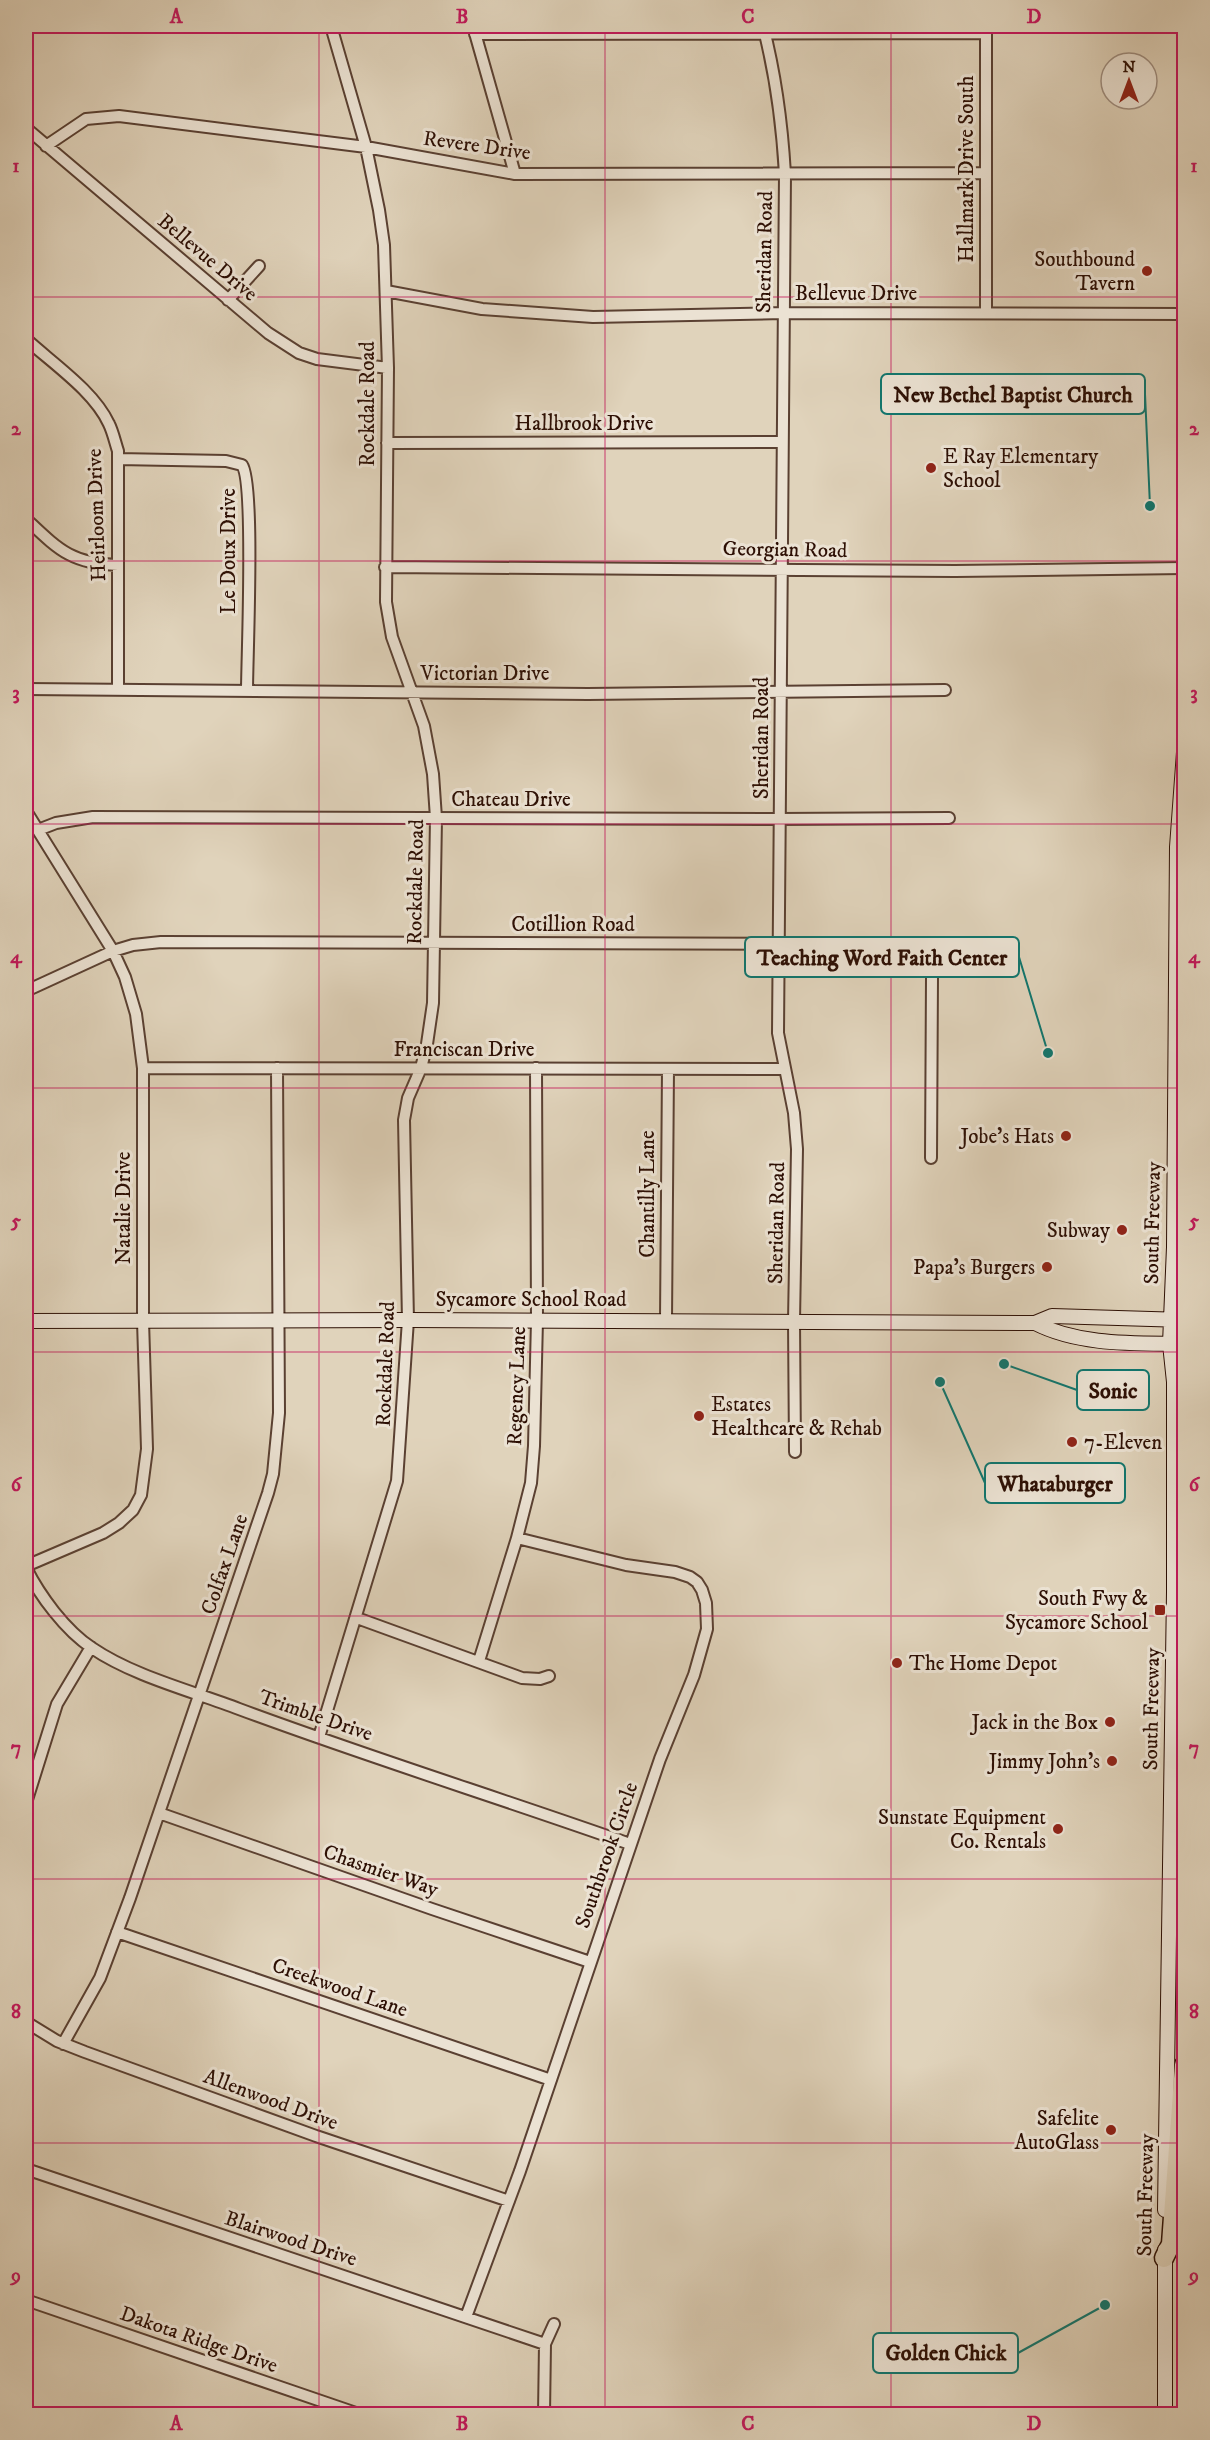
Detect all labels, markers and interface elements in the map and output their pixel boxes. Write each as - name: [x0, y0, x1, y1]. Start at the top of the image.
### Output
- text: A: [169, 5, 184, 30]
- text: B: [456, 5, 468, 30]
- text: C: [741, 5, 755, 30]
- text: D: [1027, 5, 1042, 30]
- north arrow: [1099, 51, 1159, 111]
- text: N: [1122, 57, 1136, 77]
- street label: Hallmark Drive South: [954, 76, 980, 262]
- street label: Revere Drive: [421, 126, 533, 166]
- text: 1: [12, 154, 20, 179]
- text: 1: [1190, 154, 1198, 179]
- street label: Sheridan Road: [751, 190, 779, 313]
- street label: Bellevue Drive: [152, 208, 263, 307]
- place label: Southbound Tavern: [1034, 247, 1136, 297]
- marker: Southbound Tavern: [1140, 264, 1154, 278]
- street label: Bellevue Drive: [795, 281, 918, 307]
- street label: Rockdale Road: [355, 341, 381, 467]
- callout: New Bethel Baptist Church: [881, 374, 1145, 414]
- text: New Bethel Baptist Church: [893, 382, 1133, 409]
- street label: Hallbrook Drive: [515, 411, 654, 437]
- text: 2: [11, 417, 22, 442]
- text: 2: [1189, 417, 1200, 442]
- place label: E Ray Elementary School: [943, 444, 1099, 494]
- street label: Heirloom Drive: [82, 448, 112, 582]
- marker: E Ray Elementary School: [924, 461, 938, 475]
- street label: Le Doux Drive: [216, 488, 242, 614]
- street label: Georgian Road: [722, 536, 848, 564]
- street label: Victorian Drive: [420, 661, 550, 687]
- street label: Sheridan Road: [749, 676, 775, 799]
- text: 3: [12, 681, 20, 706]
- text: 3: [1190, 681, 1198, 706]
- street label: Chateau Drive: [451, 787, 571, 813]
- street label: Rockdale Road: [402, 818, 430, 945]
- street label: Cotillion Road: [511, 912, 635, 938]
- callout: Teaching Word Faith Center: [745, 937, 1019, 977]
- text: 4: [10, 945, 23, 970]
- text: Teaching Word Faith Center: [756, 945, 1008, 972]
- text: 4: [1188, 945, 1201, 970]
- street label: Franciscan Drive: [393, 1037, 535, 1063]
- place label: Jobe's Hats: [958, 1124, 1054, 1150]
- marker: Jobe's Hats: [1059, 1129, 1073, 1143]
- street label: Chantilly Lane: [635, 1130, 661, 1258]
- street label: Natalie Drive: [111, 1151, 137, 1264]
- street label: South Freeway: [1139, 1160, 1167, 1285]
- street label: Sheridan Road: [763, 1161, 791, 1284]
- text: 5: [10, 1209, 21, 1234]
- text: 5: [1188, 1209, 1199, 1234]
- place label: Subway: [1047, 1218, 1111, 1244]
- marker: Subway: [1115, 1223, 1129, 1237]
- place label: Papa's Burgers: [913, 1255, 1035, 1281]
- marker: Papa's Burgers: [1040, 1260, 1054, 1274]
- street label: Sycamore School Road: [435, 1287, 627, 1313]
- street label: Rockdale Road: [371, 1300, 401, 1427]
- street label: Regency Lane: [502, 1326, 532, 1446]
- callout: Sonic: [1077, 1370, 1149, 1410]
- text: Sonic: [1089, 1378, 1138, 1405]
- place label: Estates Healthcare & Rehab: [711, 1392, 882, 1442]
- marker: Estates Healthcare & Rehab: [692, 1409, 706, 1423]
- place label: 7-Eleven: [1084, 1430, 1162, 1456]
- marker: 7-Eleven: [1065, 1435, 1079, 1449]
- callout: Whataburger: [985, 1463, 1125, 1503]
- text: Whataburger: [996, 1471, 1113, 1498]
- text: 6: [11, 1473, 23, 1498]
- text: 6: [1189, 1473, 1201, 1498]
- street label: Colfax Lane: [196, 1510, 254, 1618]
- place label: South Fwy & Sycamore School: [1005, 1586, 1149, 1636]
- marker: South Fwy & Sycamore School: [1153, 1603, 1167, 1617]
- street label: South Freeway: [1138, 1646, 1166, 1771]
- place label: The Home Depot: [909, 1651, 1058, 1677]
- marker: The Home Depot: [890, 1656, 904, 1670]
- street label: Trimble Drive: [255, 1684, 376, 1748]
- place label: Jack in the Box: [970, 1710, 1098, 1736]
- marker: Jack in the Box: [1103, 1715, 1117, 1729]
- text: 7: [11, 1736, 21, 1761]
- text: 7: [1189, 1736, 1199, 1761]
- place label: Jimmy John's: [987, 1749, 1100, 1775]
- marker: Jimmy John's: [1105, 1754, 1119, 1768]
- street label: Southbrook Circle: [570, 1779, 644, 1932]
- place label: Sunstate Equipment Co. Rentals: [878, 1805, 1046, 1855]
- marker: Sunstate Equipment Co. Rentals: [1051, 1822, 1065, 1836]
- street label: Chasmier Way: [320, 1839, 443, 1903]
- street label: Creekwood Lane: [268, 1953, 411, 2023]
- text: 8: [11, 2000, 21, 2025]
- text: 8: [1189, 2000, 1199, 2025]
- street label: Allenwood Drive: [200, 2064, 342, 2136]
- place label: Safelite AutoGlass: [1015, 2106, 1099, 2156]
- marker: Safelite AutoGlass: [1104, 2123, 1118, 2137]
- street label: South Freeway: [1132, 2132, 1160, 2257]
- street label: Blairwood Drive: [221, 2205, 360, 2273]
- text: 9: [9, 2264, 21, 2289]
- text: 9: [1187, 2264, 1199, 2289]
- street label: Dakota Ridge Drive: [116, 2301, 281, 2379]
- callout: Golden Chick: [873, 2333, 1018, 2373]
- text: Golden Chick: [885, 2340, 1008, 2367]
- text: A: [169, 2412, 184, 2437]
- text: B: [456, 2412, 468, 2437]
- text: C: [741, 2412, 755, 2437]
- text: D: [1027, 2412, 1042, 2437]

